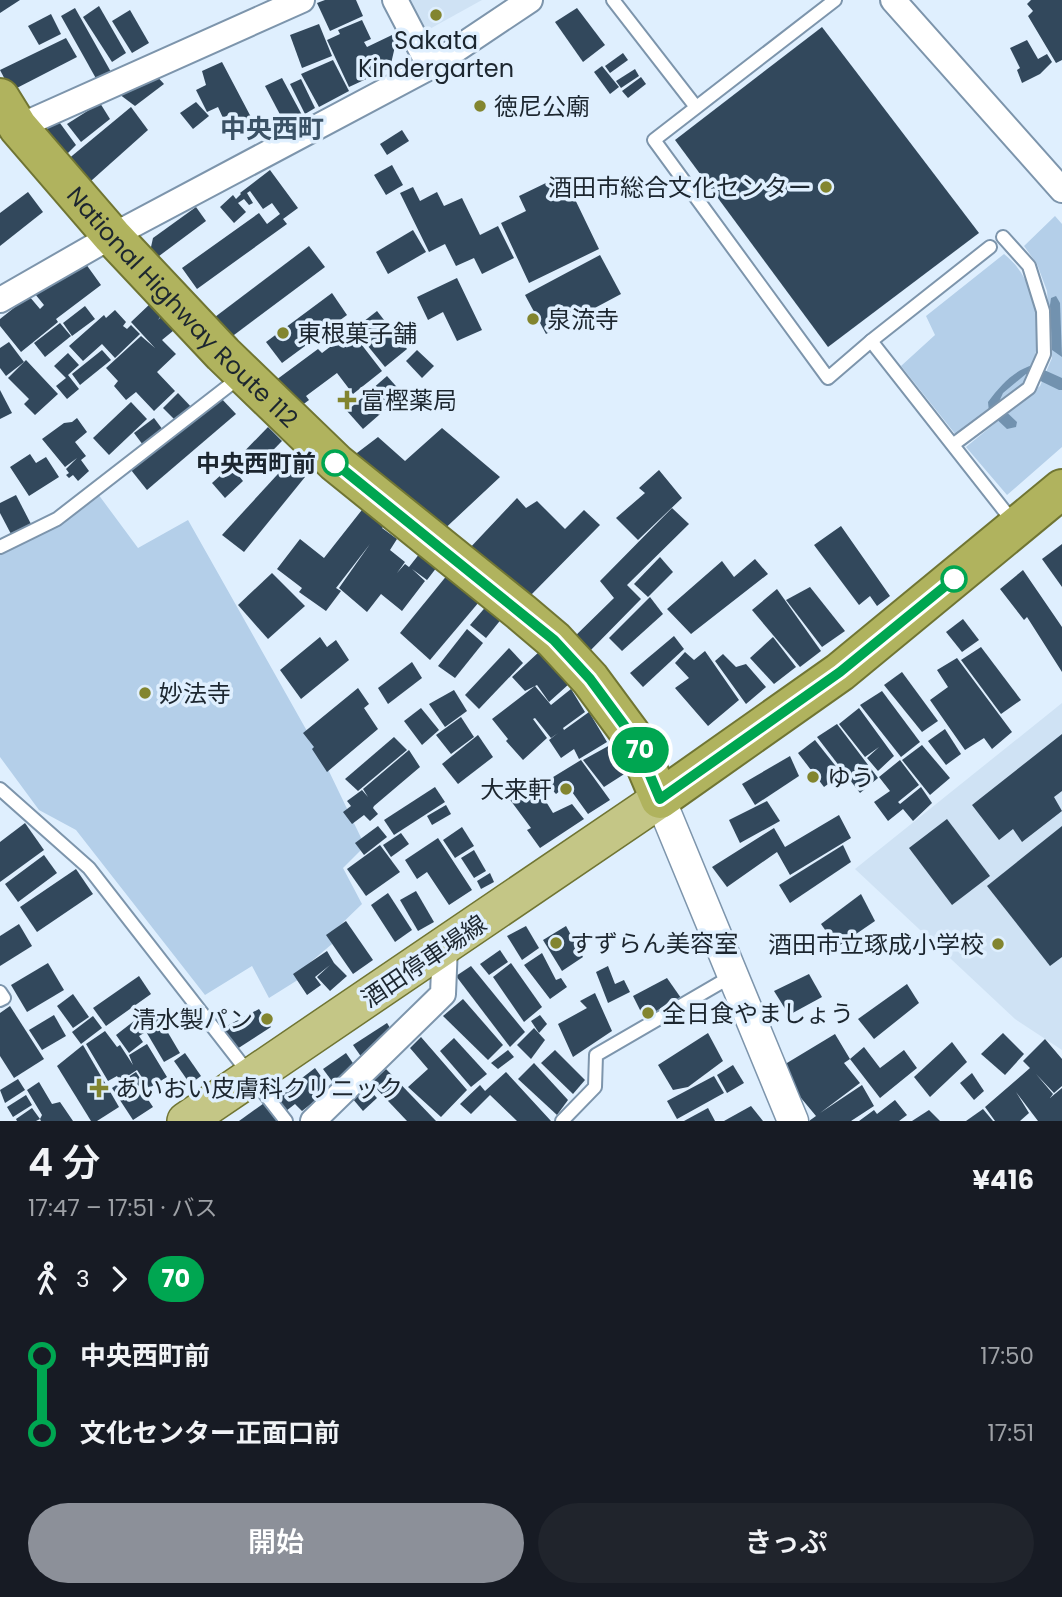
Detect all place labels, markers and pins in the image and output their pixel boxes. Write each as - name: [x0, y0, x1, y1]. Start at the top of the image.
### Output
- marker: Sakata Kindergarten: [428, 7, 444, 23]
- place label: Sakata Kindergarten: [358, 24, 514, 85]
- place label: 徳尼公廟: [494, 90, 590, 123]
- marker: 徳尼公廟: [472, 98, 488, 114]
- place label: 酒田市総合文化センター: [548, 171, 812, 204]
- marker: 酒田市総合文化センター: [818, 179, 834, 195]
- place label: 泉流寺: [547, 303, 619, 336]
- marker: 泉流寺: [525, 311, 541, 327]
- place label: 東根菓子舗: [297, 317, 417, 350]
- marker: 東根菓子舗: [275, 325, 291, 341]
- place label: 富樫薬局: [361, 384, 457, 417]
- marker: 富樫薬局: [339, 392, 355, 408]
- place label: 中央西町前: [196, 447, 316, 480]
- marker: 中央西町前: [322, 450, 348, 476]
- unlabelled marker: [941, 566, 967, 592]
- place label: 妙法寺: [159, 677, 231, 710]
- marker: 妙法寺: [137, 685, 153, 701]
- place label: ゆう: [827, 761, 875, 794]
- marker: ゆう: [805, 769, 821, 785]
- place label: 大来軒: [480, 773, 552, 806]
- marker: 大来軒: [558, 781, 574, 797]
- place label: すずらん美容室: [570, 927, 738, 960]
- place label: 酒田市立琢成小学校: [768, 928, 984, 961]
- marker: すずらん美容室: [548, 935, 564, 951]
- marker: 酒田市立琢成小学校: [990, 936, 1006, 952]
- place label: 全日食やましょう: [662, 997, 854, 1030]
- place label: 清水製パン: [132, 1003, 253, 1036]
- marker: 全日食やましょう: [640, 1005, 656, 1021]
- marker: 清水製パン: [259, 1011, 275, 1027]
- place label: あいおい皮膚科クリニック: [115, 1072, 403, 1105]
- marker: あいおい皮膚科クリニック: [89, 1078, 109, 1098]

